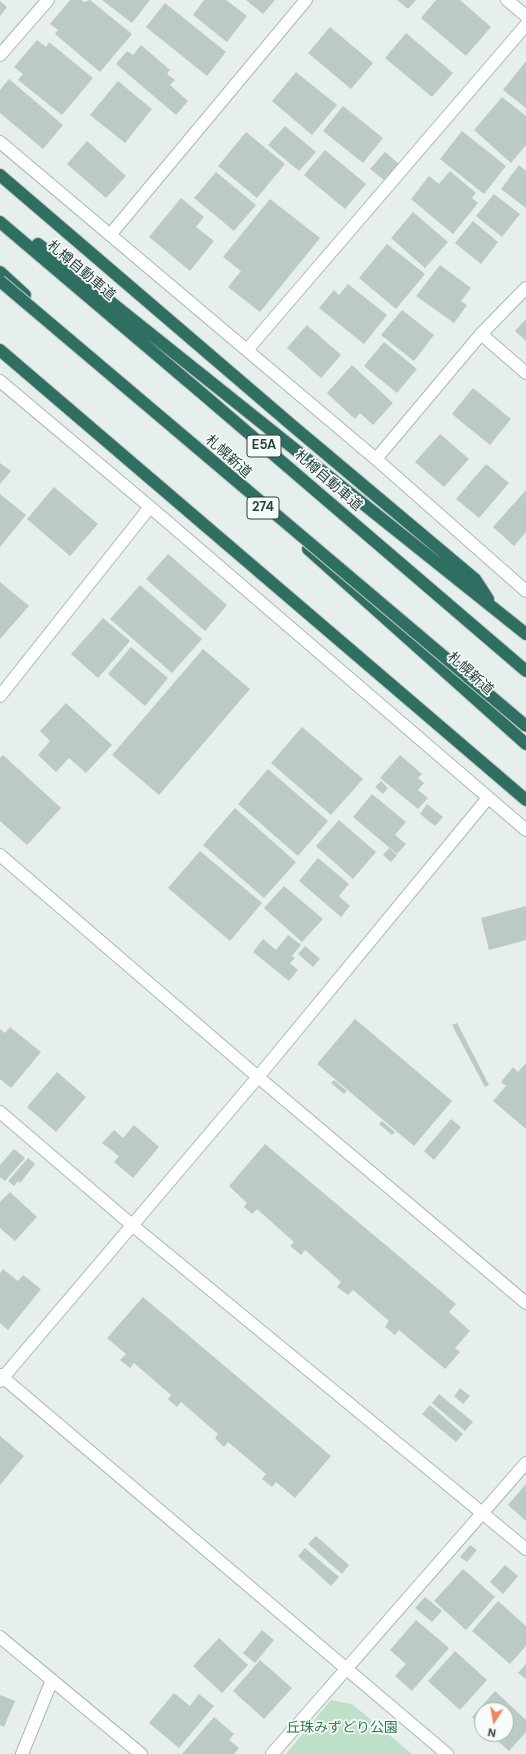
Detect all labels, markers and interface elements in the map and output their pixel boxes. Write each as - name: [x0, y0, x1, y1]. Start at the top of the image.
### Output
- street label: 札樽自動車道: [43, 238, 119, 304]
- street label: 札幌新道: [202, 432, 254, 482]
- road number: E5A: [247, 435, 281, 457]
- street label: 札樽自動車道: [291, 447, 365, 515]
- road number: 274: [247, 497, 279, 519]
- street label: 札幌新道: [444, 649, 496, 699]
- north arrow: [474, 1702, 514, 1742]
- park label: 丘珠みずどり公園: [286, 1720, 398, 1736]
- text: N: [487, 1725, 497, 1740]

